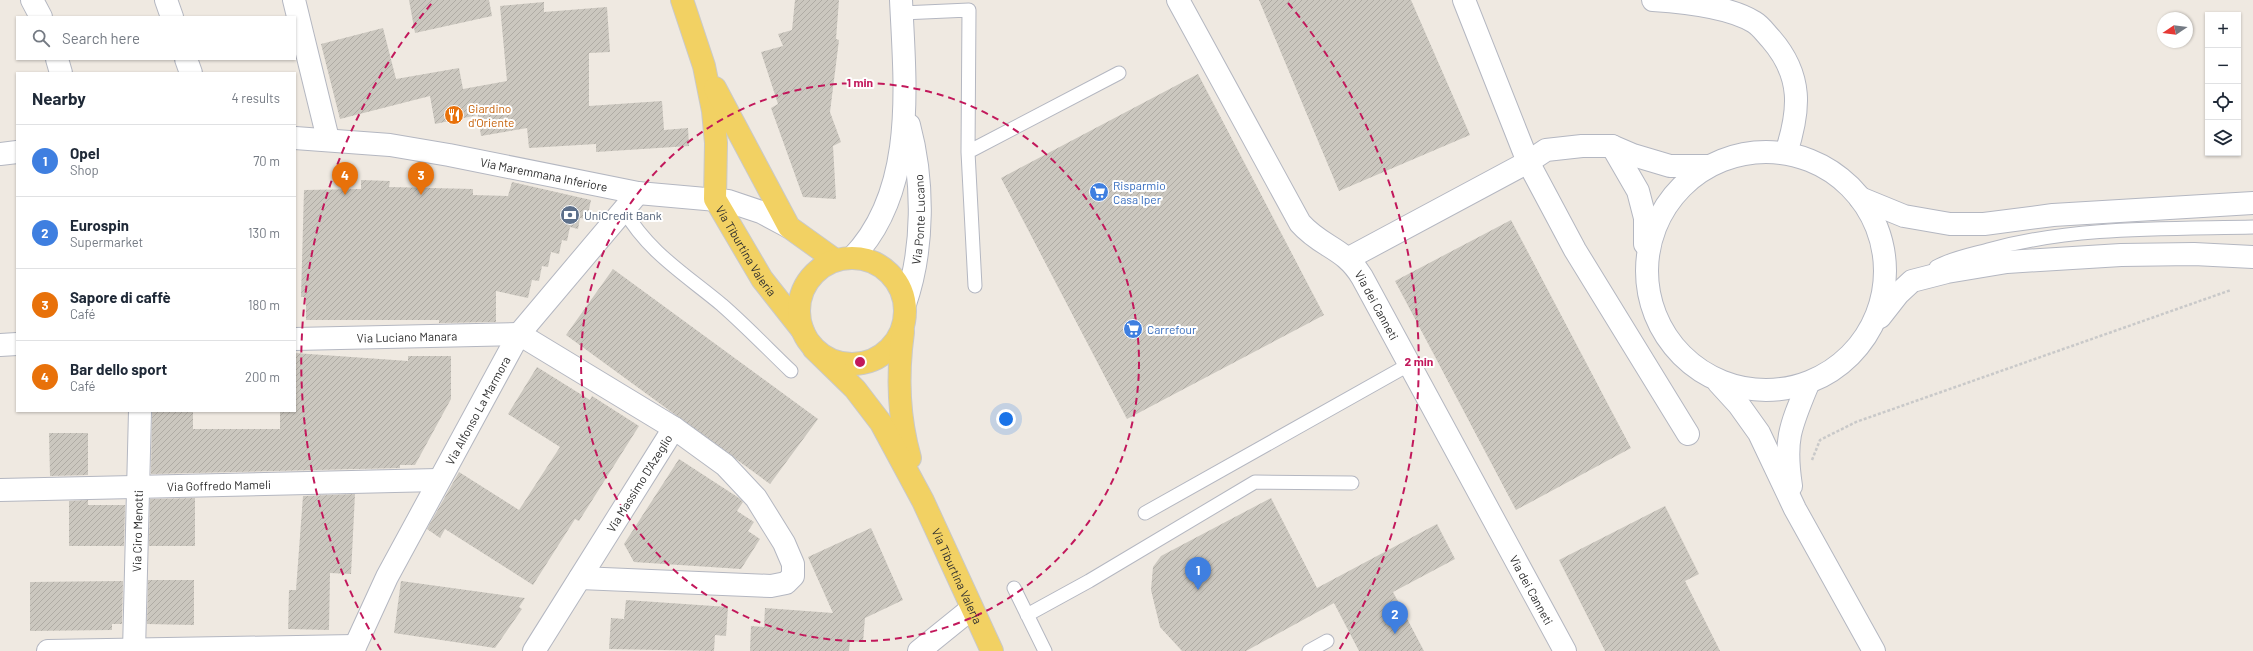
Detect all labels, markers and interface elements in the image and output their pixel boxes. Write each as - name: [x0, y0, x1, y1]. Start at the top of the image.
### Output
- north arrow: [2157, 12, 2193, 48]
- map controls: [2205, 12, 2241, 156]
- button: +: [2205, 12, 2241, 48]
- search box: [16, 16, 296, 60]
- icon: search: [30, 27, 52, 49]
- text: Search here: [62, 29, 140, 47]
- button: −: [2205, 48, 2241, 84]
- text: 1 min: [847, 75, 873, 89]
- button: locate: [2205, 84, 2241, 120]
- text: Nearby: [32, 88, 86, 108]
- text: 4 results: [232, 90, 280, 106]
- place label: Giardino d'Oriente: [468, 101, 514, 129]
- restaurant icon: Giardino d'Oriente: [443, 104, 465, 126]
- button: layers: [2205, 120, 2241, 156]
- text: Opel: [70, 144, 100, 162]
- text: 1: [43, 153, 47, 169]
- text: 70 m: [253, 153, 280, 169]
- street label: Via Maremmana Inferiore: [479, 154, 609, 194]
- text: Shop: [70, 162, 99, 178]
- pin: 4: [332, 162, 358, 195]
- pin: 3: [408, 162, 434, 195]
- street label: Via Ponte Lucano: [908, 174, 927, 266]
- place label: Risparmio Casa Iper: [1113, 178, 1166, 206]
- supermarket icon: Risparmio Casa Iper: [1088, 181, 1110, 203]
- street label: Via Tiburtina Valeria: [713, 203, 780, 299]
- bank icon: UniCredit Bank: [559, 204, 581, 226]
- place label: UniCredit Bank: [584, 208, 662, 222]
- text: Eurospin: [70, 216, 129, 234]
- text: 2: [41, 225, 49, 241]
- text: 130 m: [248, 225, 280, 241]
- text: Supermarket: [70, 234, 143, 250]
- street label: Via dei Canneti: [1352, 267, 1402, 342]
- text: Sapore di caffè: [70, 288, 171, 306]
- text: 3: [41, 297, 49, 313]
- text: 180 m: [248, 297, 280, 313]
- text: Café: [70, 306, 95, 322]
- supermarket icon: Carrefour: [1122, 318, 1144, 340]
- place label: Carrefour: [1147, 322, 1197, 336]
- street label: Via Luciano Manara: [357, 328, 457, 345]
- street label: Via Alfonso La Marmora: [442, 354, 513, 467]
- text: 2 min: [1405, 354, 1433, 368]
- centre of rings: [853, 355, 867, 369]
- text: Bar dello sport: [70, 360, 167, 378]
- text: 4: [41, 369, 49, 385]
- text: 200 m: [245, 369, 280, 385]
- text: Café: [70, 378, 95, 394]
- your location: [996, 409, 1016, 429]
- street label: Via Massimo D'Azeglio: [603, 432, 675, 534]
- street label: Via Goffredo Mameli: [167, 477, 271, 493]
- street label: Via Ciro Menotti: [129, 490, 145, 572]
- street label: Via Tiburtina Valeria: [929, 526, 985, 626]
- street label: Via dei Canneti: [1507, 553, 1556, 627]
- pin: 1: [1185, 557, 1211, 590]
- pin: 2: [1382, 601, 1408, 634]

